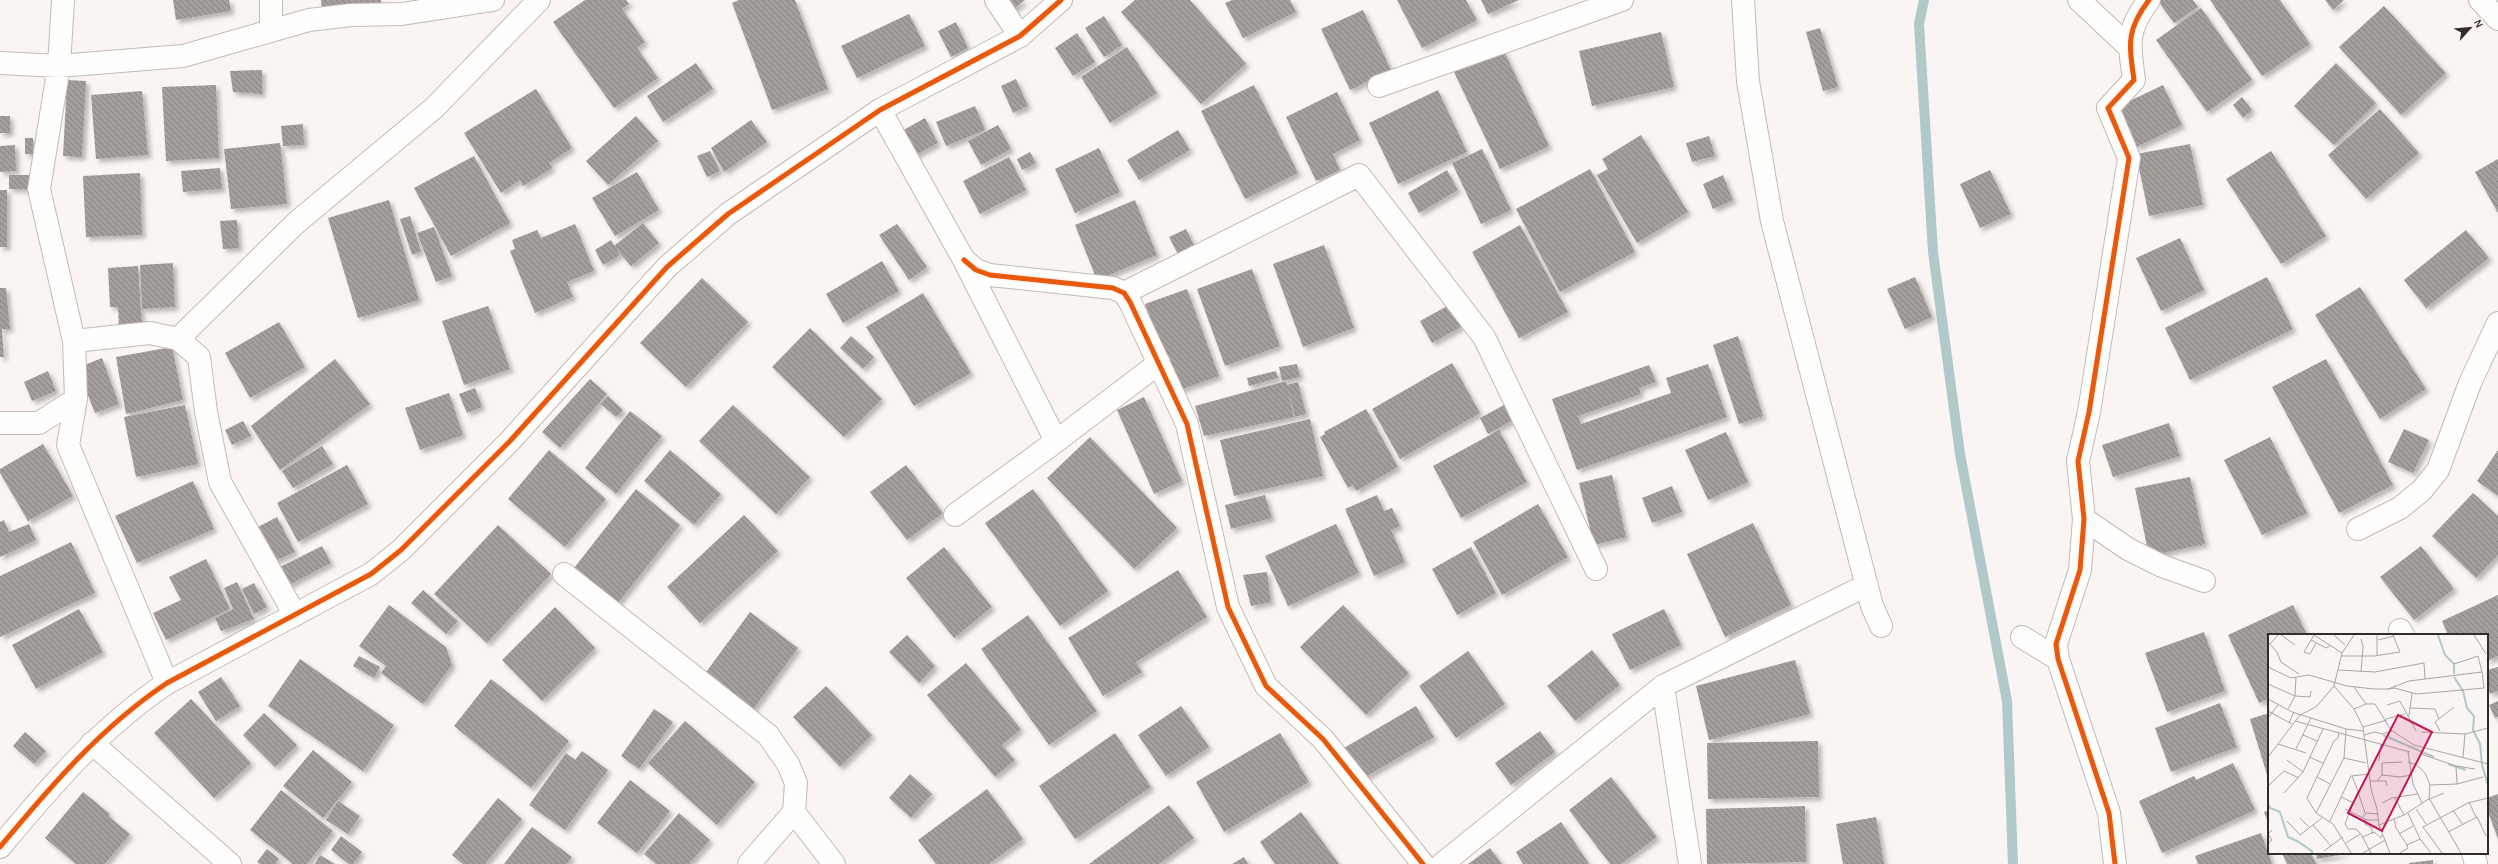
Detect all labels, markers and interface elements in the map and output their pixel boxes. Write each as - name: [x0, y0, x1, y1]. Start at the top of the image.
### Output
- north arrow: [2450, 8, 2490, 48]
- text: N: [2471, 17, 2486, 30]
- inset map: [2268, 634, 2488, 854]

